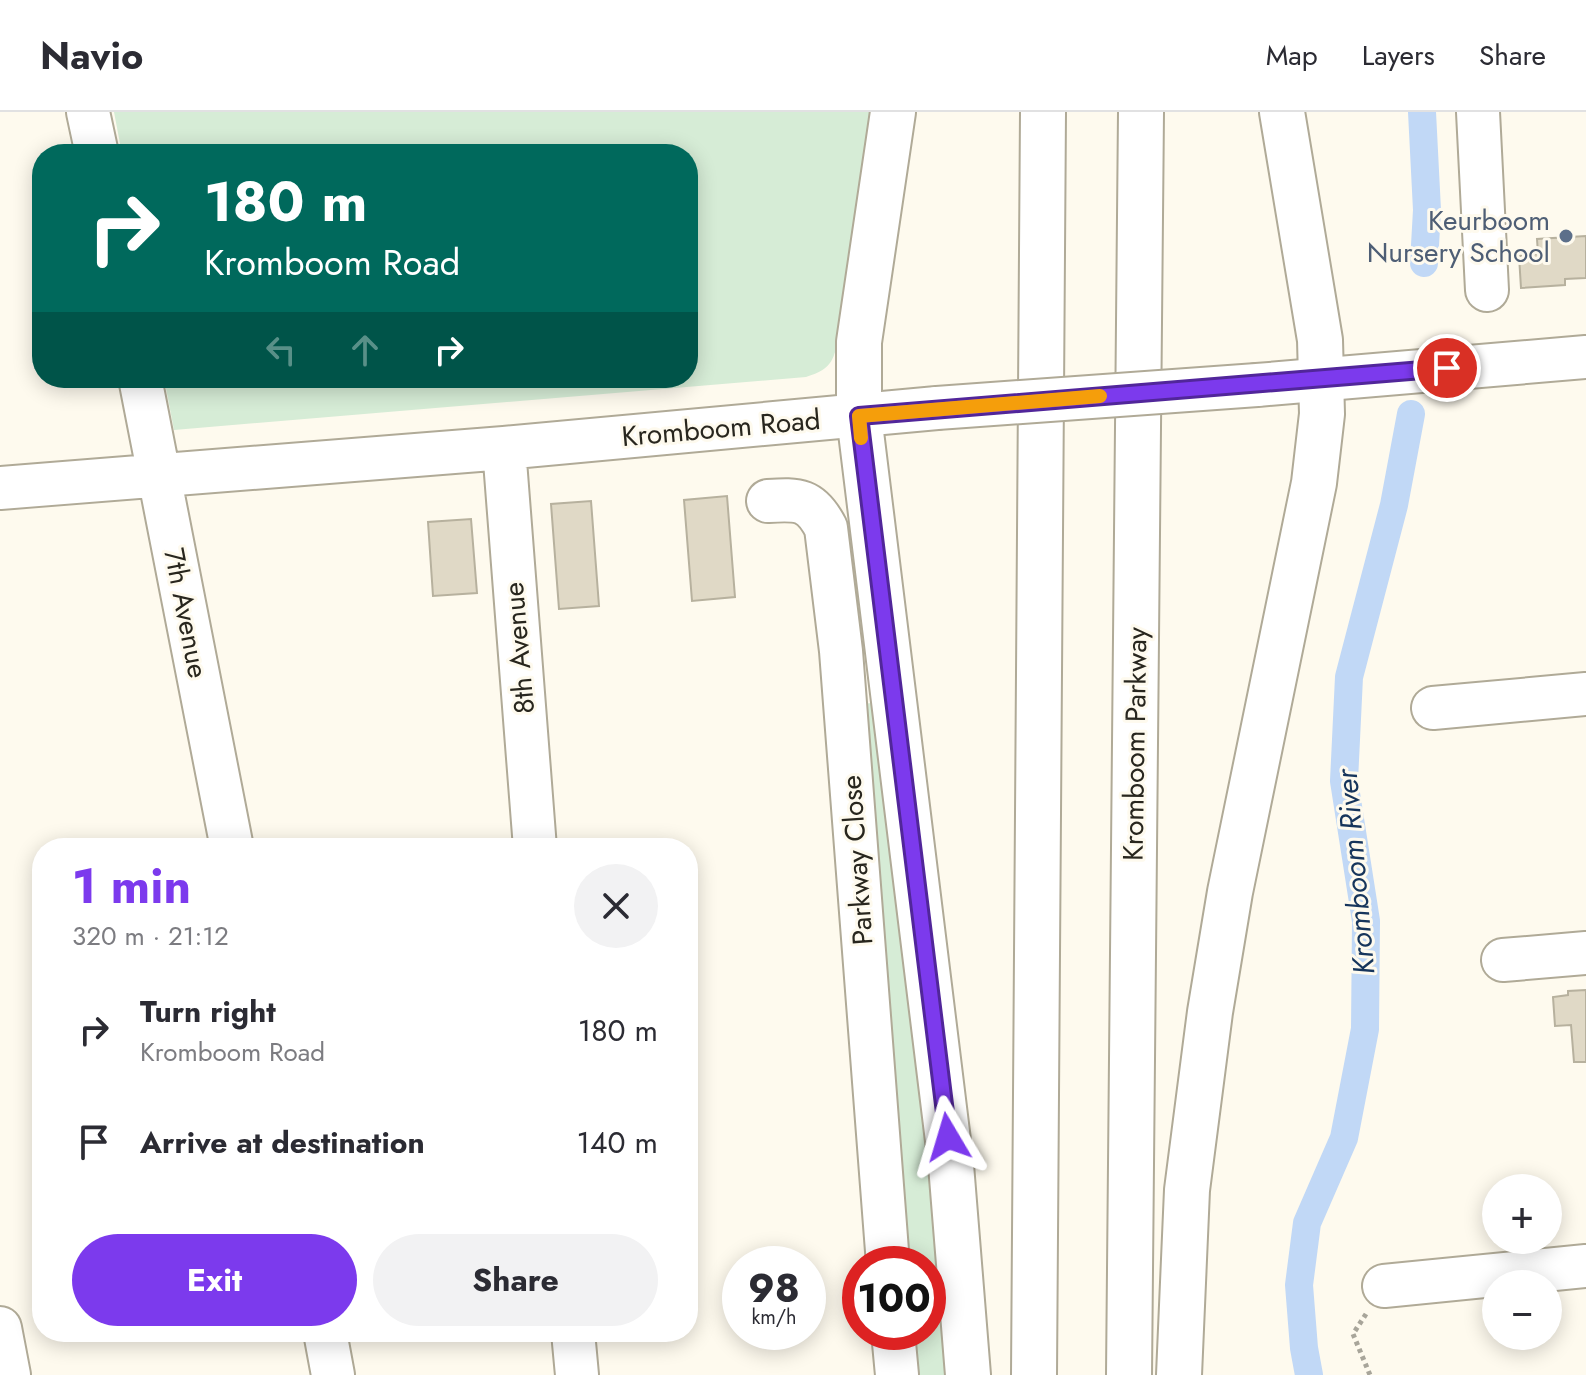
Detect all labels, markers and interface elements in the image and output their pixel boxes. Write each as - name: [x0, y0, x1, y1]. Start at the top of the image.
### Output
- text: Navio: [40, 28, 143, 83]
- text: Map: [1266, 35, 1318, 76]
- text: Layers: [1362, 35, 1435, 76]
- text: Share: [1479, 35, 1546, 76]
- text: 180 m: [204, 161, 367, 242]
- icon: right: [72, 176, 176, 280]
- place label: Keurboom Nursery School: [1367, 200, 1550, 273]
- marker: Keurboom Nursery School: [1557, 227, 1575, 245]
- text: Kromboom Road: [204, 236, 460, 288]
- icon: left: [259, 328, 303, 372]
- icon: ahead: [343, 328, 387, 372]
- icon: right: [427, 328, 471, 372]
- pin: [1413, 334, 1481, 402]
- icon: arrive: [1425, 346, 1469, 390]
- street label: Kromboom Road: [620, 399, 822, 457]
- street label: 7th Avenue: [153, 544, 219, 682]
- street label: 8th Avenue: [493, 580, 545, 716]
- street label: Kromboom Parkway: [1112, 626, 1158, 861]
- water label: Kromboom River: [1324, 766, 1385, 976]
- street label: Parkway Close: [831, 774, 883, 946]
- text: 1 min: [72, 852, 191, 921]
- button: close: [574, 864, 658, 948]
- text: 320 m · 21:12: [72, 917, 229, 955]
- text: Turn right: [140, 990, 276, 1033]
- icon: right: [72, 1008, 116, 1052]
- text: 180 m: [578, 1009, 658, 1052]
- text: Kromboom Road: [140, 1033, 325, 1071]
- position arrow: [906, 1095, 990, 1179]
- icon: arrive: [72, 1120, 116, 1164]
- text: Arrive at destination: [140, 1121, 425, 1164]
- text: 140 m: [577, 1121, 658, 1164]
- map controls: [1482, 1174, 1562, 1350]
- button: +: [1482, 1174, 1562, 1254]
- button: Exit: [72, 1234, 357, 1326]
- button: Share: [373, 1234, 658, 1326]
- speed limit sign: 100: [842, 1246, 946, 1350]
- text: 98: [748, 1259, 800, 1317]
- button: −: [1482, 1270, 1562, 1350]
- text: km/h: [751, 1303, 797, 1332]

